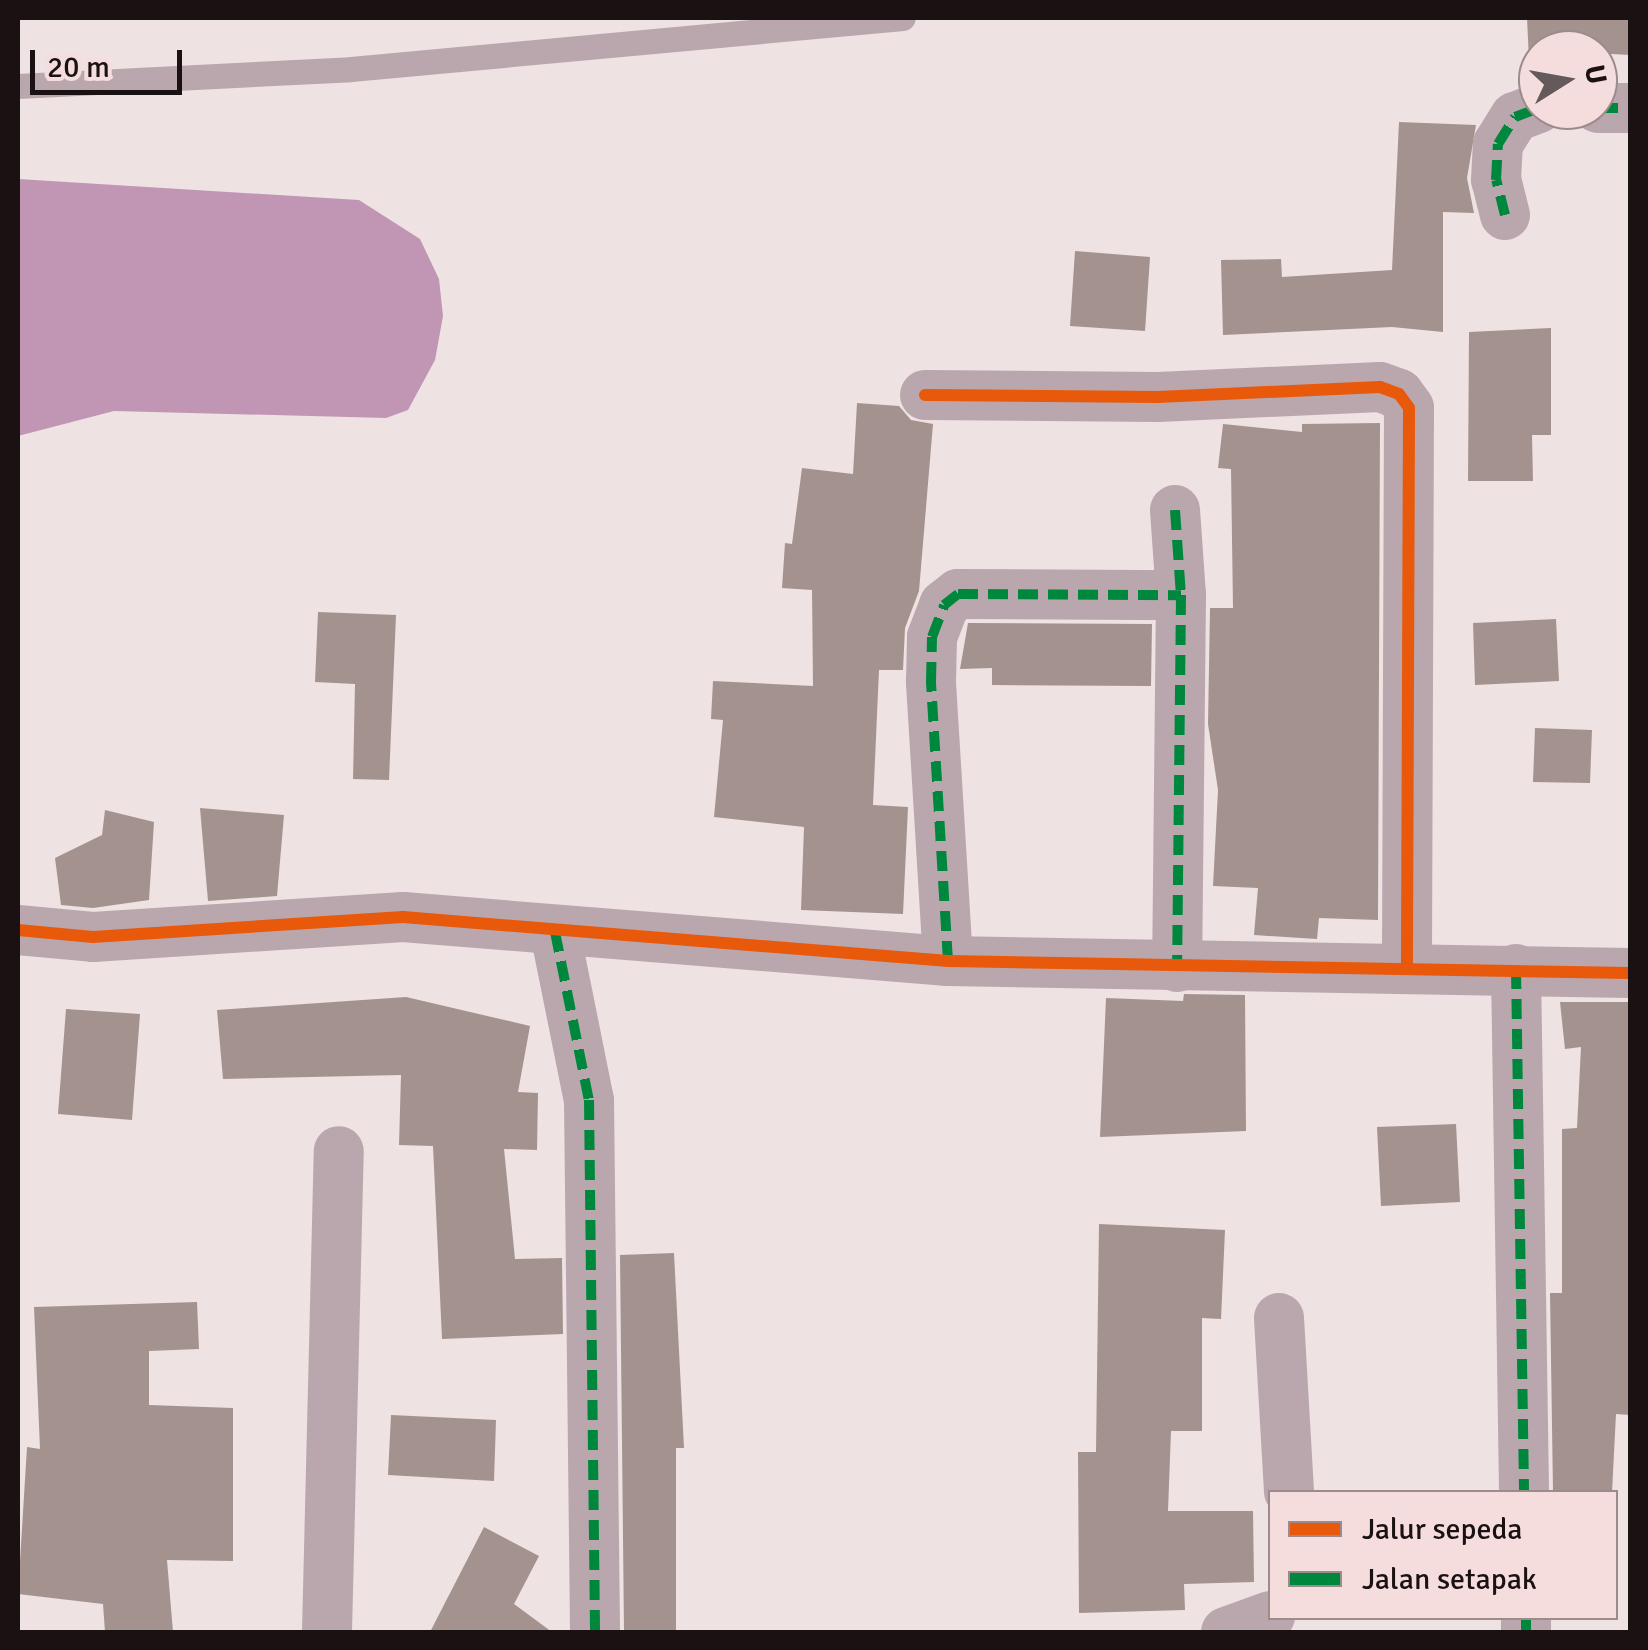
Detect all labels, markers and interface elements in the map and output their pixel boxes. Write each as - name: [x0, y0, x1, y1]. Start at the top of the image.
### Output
- scale bar: [35, 30, 188, 92]
- north arrow: [1518, 30, 1618, 130]
- text: 20 m: [47, 49, 110, 86]
- text: U: [1577, 62, 1614, 87]
- legend: [1268, 1490, 1618, 1620]
- text: Jalur sepeda: [1362, 1511, 1523, 1548]
- text: Jalan setapak: [1362, 1561, 1537, 1598]

